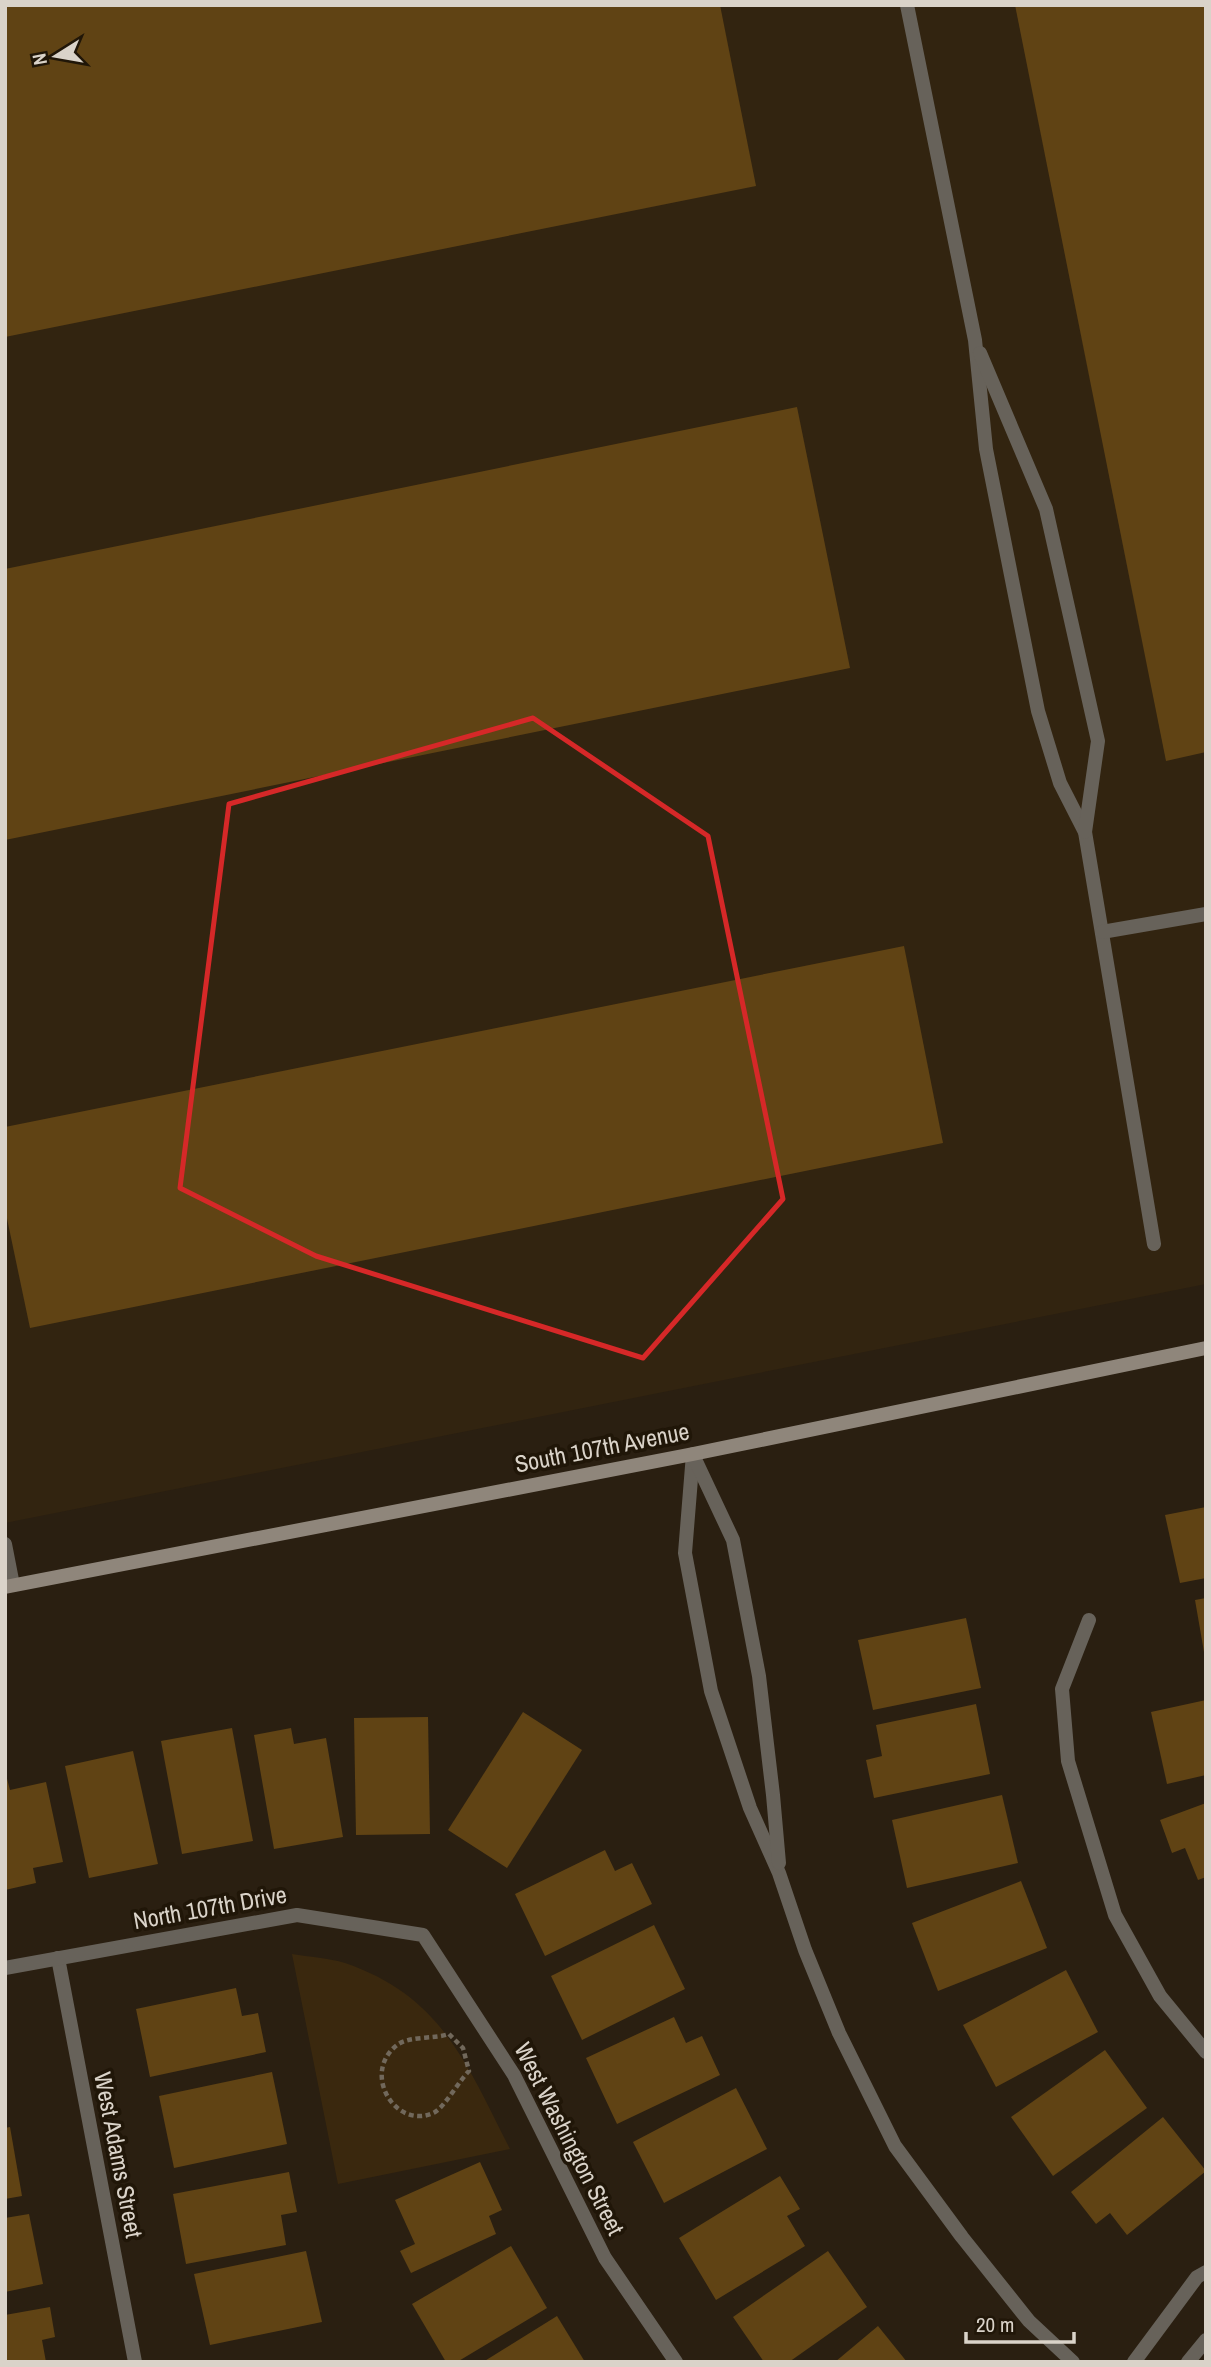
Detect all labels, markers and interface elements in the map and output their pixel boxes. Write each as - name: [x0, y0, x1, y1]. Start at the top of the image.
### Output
- north arrow: [21, 21, 91, 91]
- text: N: [25, 51, 53, 67]
- street label: South 107th Avenue: [512, 1414, 692, 1480]
- street label: North 107th Drive: [131, 1878, 289, 1936]
- street label: West Washington Street: [507, 2037, 633, 2241]
- street label: West Adams Street: [87, 2069, 151, 2241]
- scale bar: [966, 2300, 1074, 2344]
- text: 20 m: [976, 2310, 1014, 2339]

